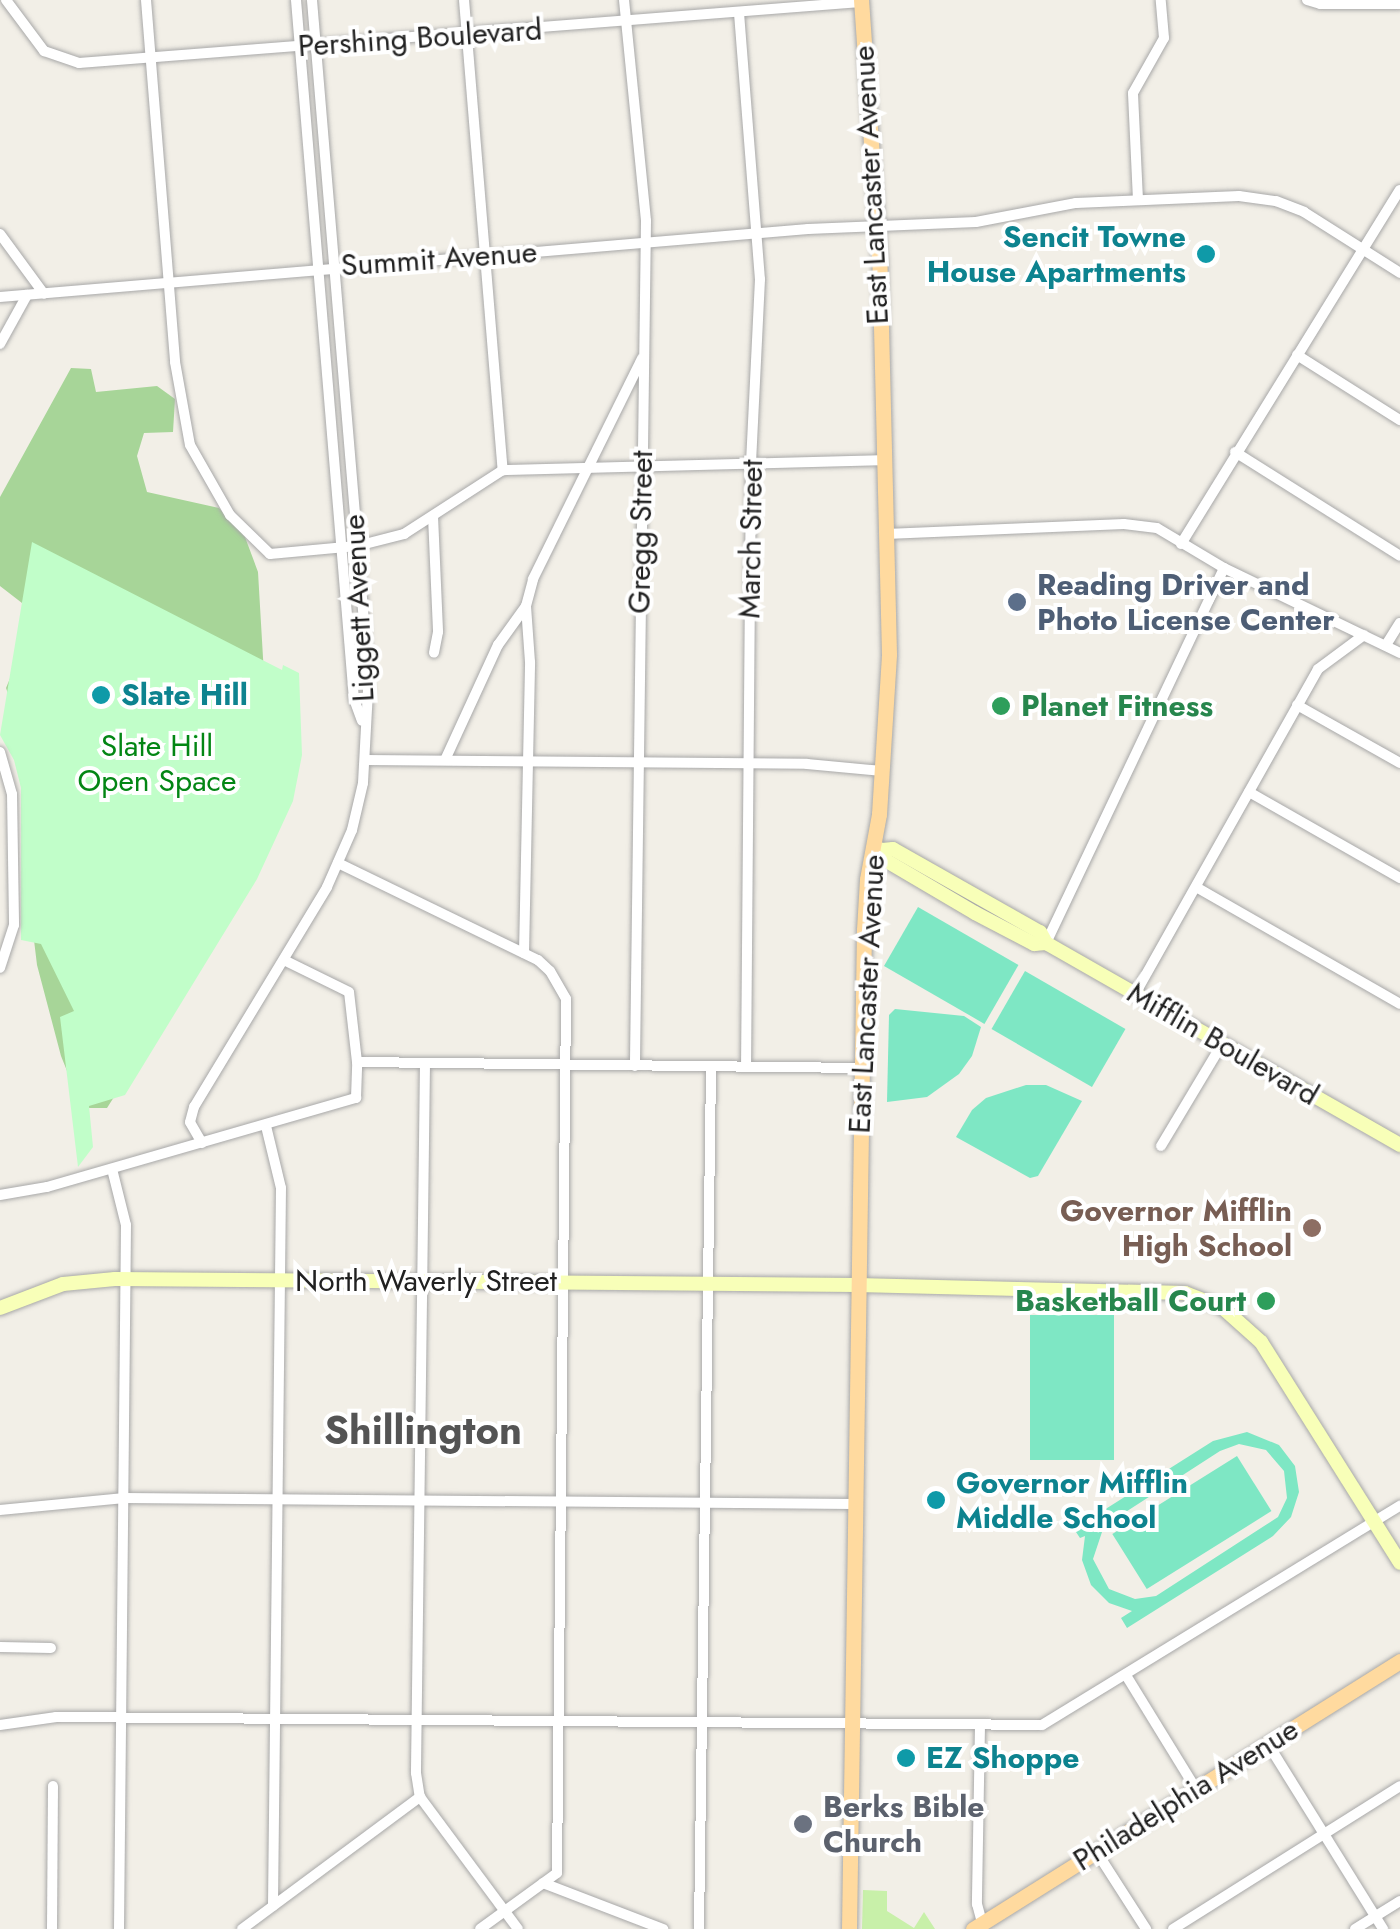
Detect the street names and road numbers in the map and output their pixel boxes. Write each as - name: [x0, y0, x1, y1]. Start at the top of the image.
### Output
- street label: Pershing Boulevard: [297, 12, 543, 64]
- street label: East Lancaster Avenue: [846, 45, 896, 325]
- street label: Summit Avenue: [340, 234, 538, 284]
- street label: Gregg Street: [622, 450, 660, 614]
- street label: March Street: [732, 459, 770, 619]
- street label: Liggett Avenue: [336, 513, 382, 703]
- street label: East Lancaster Avenue: [842, 854, 892, 1134]
- street label: Mifflin Boulevard: [1121, 975, 1325, 1113]
- street label: North Waverly Street: [295, 1263, 557, 1299]
- street label: Philadelphia Avenue: [1067, 1711, 1305, 1879]

